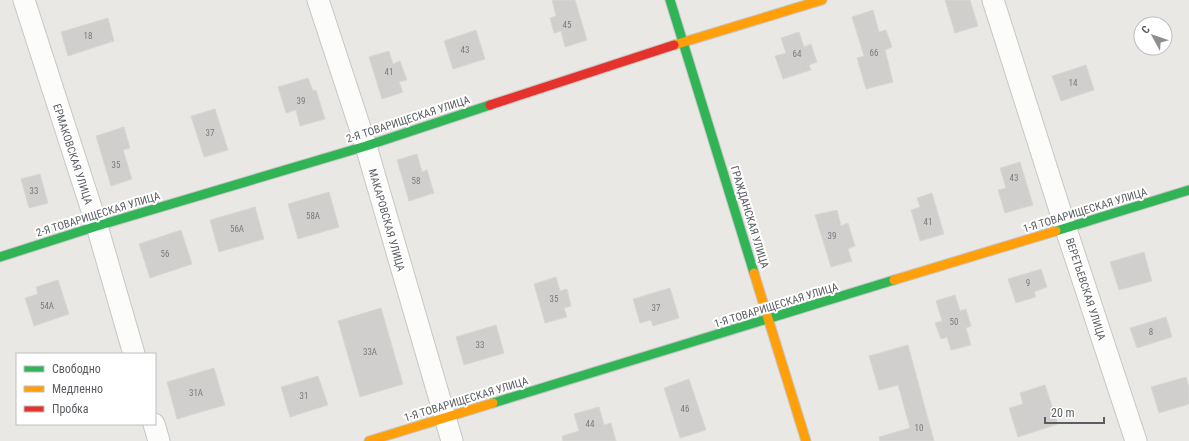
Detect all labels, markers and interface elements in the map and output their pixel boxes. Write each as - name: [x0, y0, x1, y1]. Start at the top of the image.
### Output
- north arrow: [1133, 16, 1173, 56]
- house number: 45: [563, 20, 572, 30]
- text: С: [1139, 23, 1153, 36]
- house number: 18: [84, 31, 92, 41]
- house number: 43: [461, 45, 469, 55]
- house number: 66: [870, 48, 878, 58]
- house number: 64: [793, 49, 802, 59]
- house number: 41: [385, 67, 393, 77]
- house number: 14: [1069, 78, 1078, 88]
- street label: 2-Я ТОВАРИЩЕСКАЯ УЛИЦА: [345, 93, 472, 146]
- house number: 39: [297, 96, 305, 106]
- street label: ЕРМАКОВСКАЯ УЛИЦА: [50, 102, 95, 207]
- house number: 37: [206, 128, 215, 138]
- house number: 35: [112, 160, 121, 170]
- street label: ГРАЖДАНСКАЯ УЛИЦА: [728, 164, 772, 271]
- street label: МАКАРОВСКАЯ УЛИЦА: [366, 167, 408, 274]
- house number: 43: [1010, 173, 1018, 183]
- house number: 58: [412, 176, 420, 186]
- street label: 1-Я ТОВАРИЩЕСКАЯ УЛИЦА: [1022, 185, 1149, 236]
- house number: 33: [30, 186, 38, 196]
- street label: 2-Я ТОВАРИЩЕСКАЯ УЛИЦА: [35, 189, 162, 240]
- house number: 58А: [306, 211, 320, 221]
- house number: 41: [924, 217, 932, 227]
- house number: 56А: [230, 224, 244, 234]
- house number: 39: [828, 231, 836, 241]
- street label: ВЕРЕТЬЕВСКАЯ УЛИЦА: [1063, 236, 1108, 343]
- house number: 56: [161, 249, 169, 259]
- house number: 9: [1026, 278, 1030, 288]
- street label: 1-Я ТОВАРИЩЕСКАЯ УЛИЦА: [713, 280, 840, 331]
- house number: 35: [550, 294, 559, 304]
- house number: 54А: [40, 301, 54, 311]
- house number: 37: [652, 303, 661, 313]
- house number: 50: [950, 317, 958, 327]
- house number: 8: [1149, 327, 1153, 337]
- house number: 33: [476, 340, 484, 350]
- house number: 33А: [363, 347, 377, 357]
- legend: [16, 353, 156, 425]
- text: Свободно: [52, 362, 101, 376]
- street label: 1-Я ТОВАРИЩЕСКАЯ УЛИЦА: [403, 374, 530, 425]
- text: Медленно: [52, 382, 103, 396]
- house number: 31А: [189, 388, 203, 398]
- house number: 31: [300, 391, 308, 401]
- scale bar: [1045, 399, 1104, 425]
- text: Пробка: [52, 402, 89, 416]
- house number: 46: [681, 404, 689, 414]
- text: 20 m: [1051, 406, 1075, 420]
- house number: 44: [586, 419, 595, 429]
- house number: 10: [915, 423, 923, 433]

